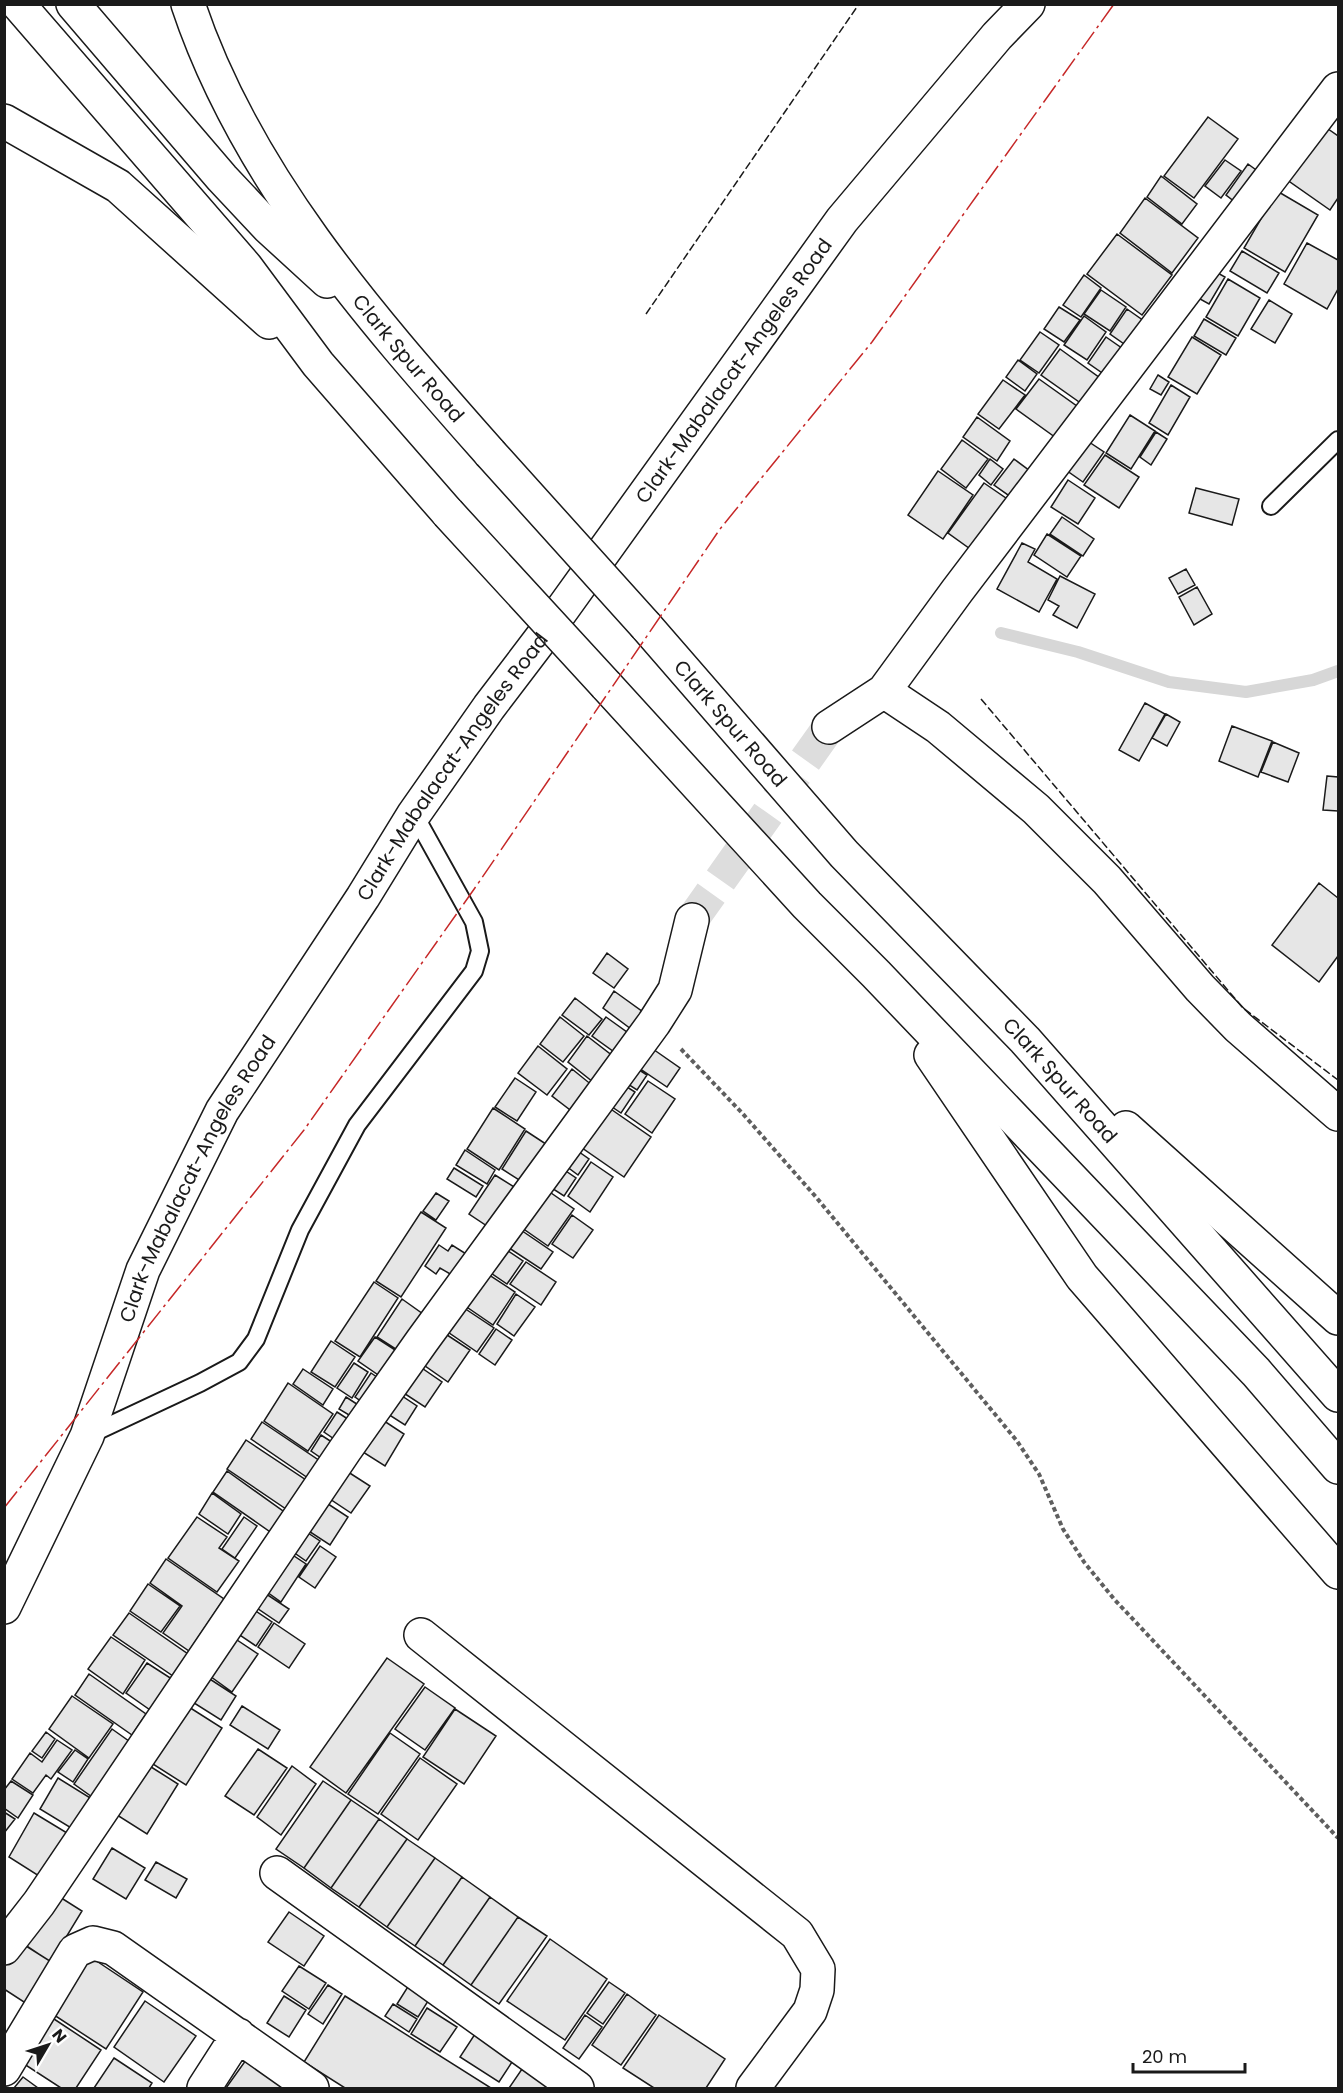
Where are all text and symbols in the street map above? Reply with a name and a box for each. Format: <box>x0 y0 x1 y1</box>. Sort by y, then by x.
street label: Clark-Mabalacat-Angeles Road <box>629 233 838 509</box>
street label: Clark Spur Road <box>346 288 471 429</box>
street label: Clark-Mabalacat-Angeles Road <box>350 627 555 906</box>
street label: Clark Spur Road <box>668 654 794 793</box>
street label: Clark Spur Road <box>996 1011 1124 1149</box>
street label: Clark-Mabalacat-Angeles Road <box>112 1029 282 1326</box>
north arrow <box>18 2015 78 2075</box>
text: N <box>47 2024 72 2048</box>
scale bar <box>1133 2036 1246 2074</box>
text: 20 m <box>1142 2044 1187 2069</box>

